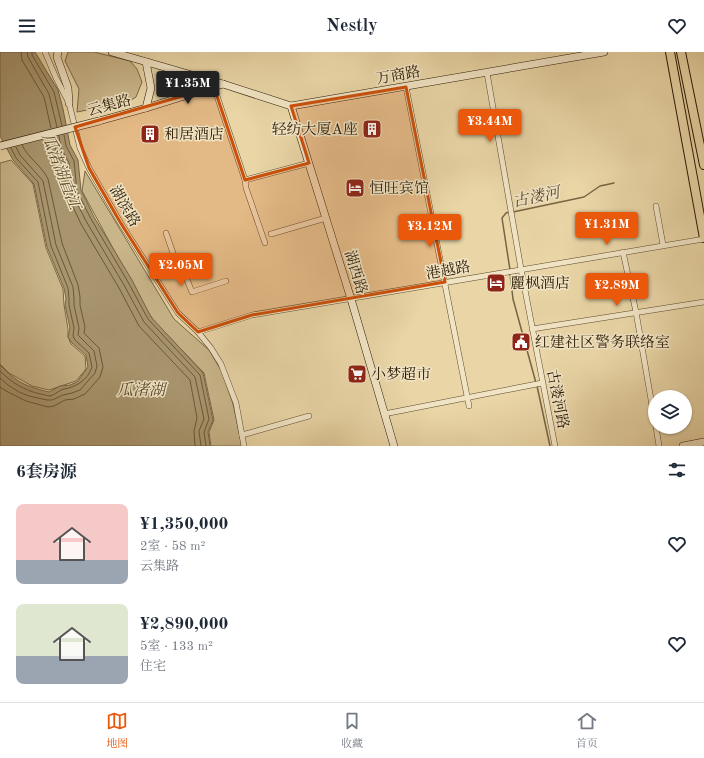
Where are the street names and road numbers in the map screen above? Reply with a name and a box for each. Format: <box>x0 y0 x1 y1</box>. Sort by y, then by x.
street label: 万商路 <box>374 63 422 88</box>
street label: 云集路 <box>85 91 133 120</box>
street label: 湖滨路 <box>106 183 143 230</box>
street label: 湖西路 <box>341 248 370 296</box>
street label: 港越路 <box>424 258 472 283</box>
street label: 古溇河路 <box>543 368 572 430</box>

